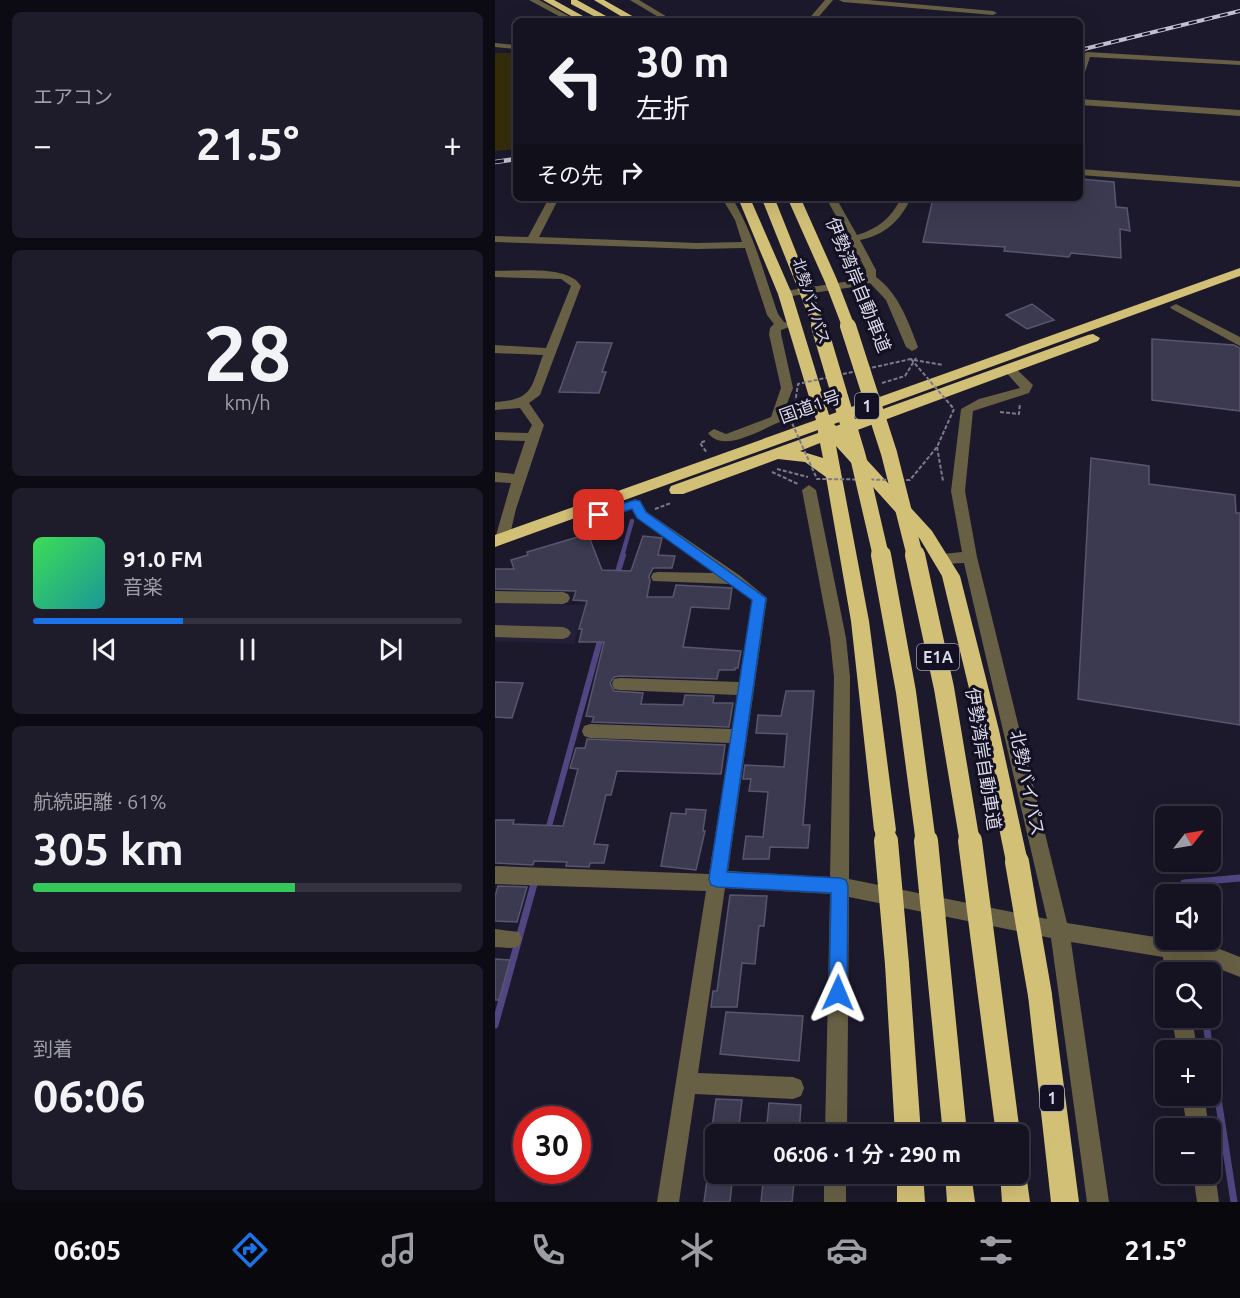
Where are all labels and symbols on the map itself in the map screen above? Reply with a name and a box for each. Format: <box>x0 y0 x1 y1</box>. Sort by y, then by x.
street label: 伊勢湾岸自動車道 <box>823 214 895 355</box>
street label: 北勢バイパス <box>790 256 833 346</box>
street label: 国道1号 <box>776 386 843 426</box>
road number: 1 <box>855 393 879 419</box>
pin <box>573 489 624 540</box>
road number: E1A <box>917 644 959 670</box>
street label: 伊勢湾岸自動車道 <box>963 686 1005 832</box>
street label: 北勢バイパス <box>1007 728 1049 838</box>
north arrow <box>1155 806 1221 872</box>
position arrow <box>806 961 870 1025</box>
road number: 1 <box>1040 1085 1064 1111</box>
speed limit sign: 30 <box>513 1106 591 1184</box>

